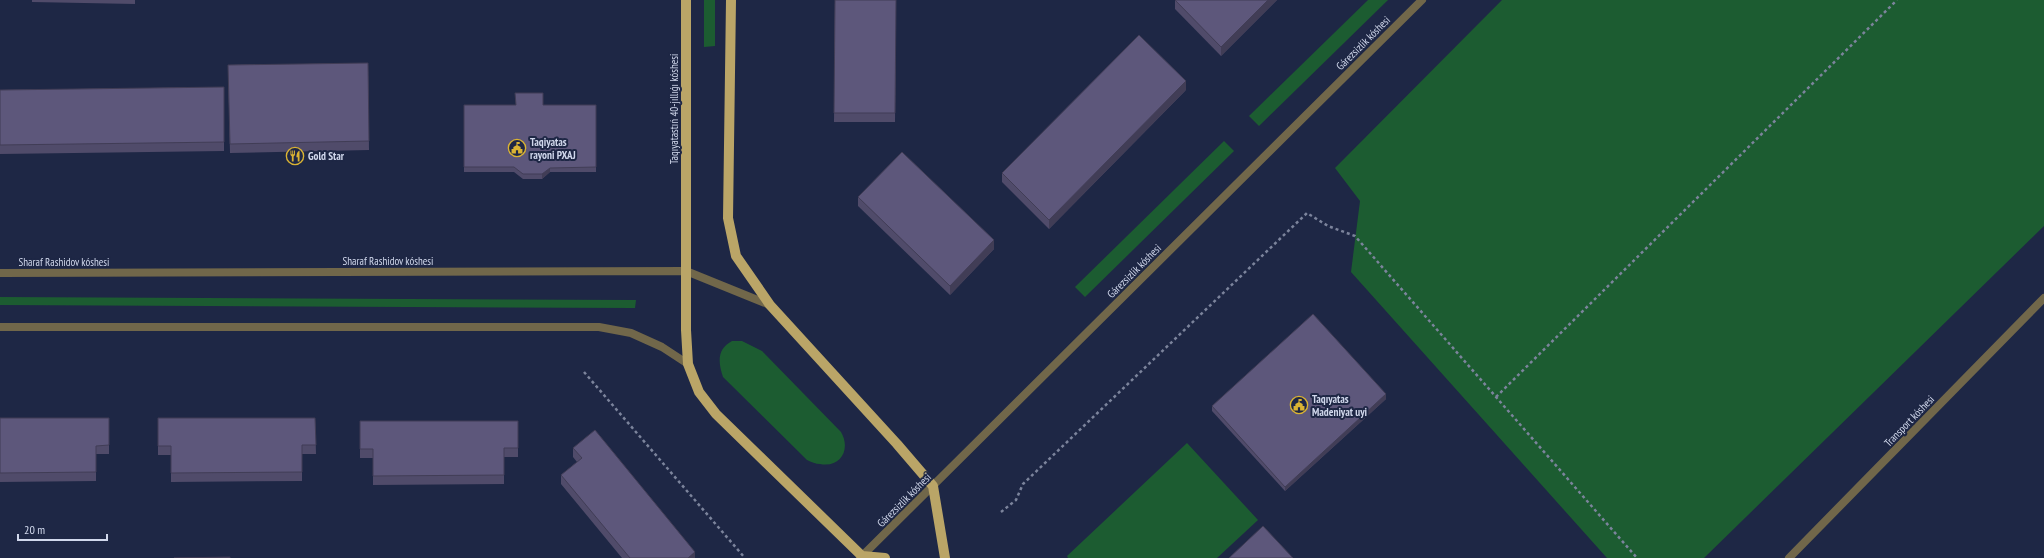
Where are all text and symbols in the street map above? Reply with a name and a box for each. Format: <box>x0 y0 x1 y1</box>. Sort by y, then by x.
street label: Gárezsizlik kóshesi <box>1333 13 1393 73</box>
street label: Taqıyatastıń 40-jıllıǵı kóshesi <box>667 54 681 164</box>
place label: Taqiyatas rayoni PXAJ <box>530 135 576 162</box>
public building icon: Taqiyatas rayoni PXAJ <box>507 138 527 158</box>
restaurant icon: Gold Star <box>285 146 305 166</box>
place label: Gold Star <box>308 149 345 163</box>
street label: Gárezsizlik kóshesi <box>1104 241 1164 301</box>
street label: Sharaf Rashidov kóshesi <box>343 254 433 268</box>
street label: Sharaf Rashidov kóshesi <box>19 255 109 269</box>
place label: Taqıyatas Madeniyat uyi <box>1312 392 1368 419</box>
street label: Transport kóshesi <box>1881 392 1937 450</box>
public building icon: Taqıyatas Madeniyat uyi <box>1289 395 1309 415</box>
street label: Gárezsizlik kóshesi <box>874 470 934 530</box>
scale bar <box>18 516 107 542</box>
text: 20 m <box>24 522 45 537</box>

